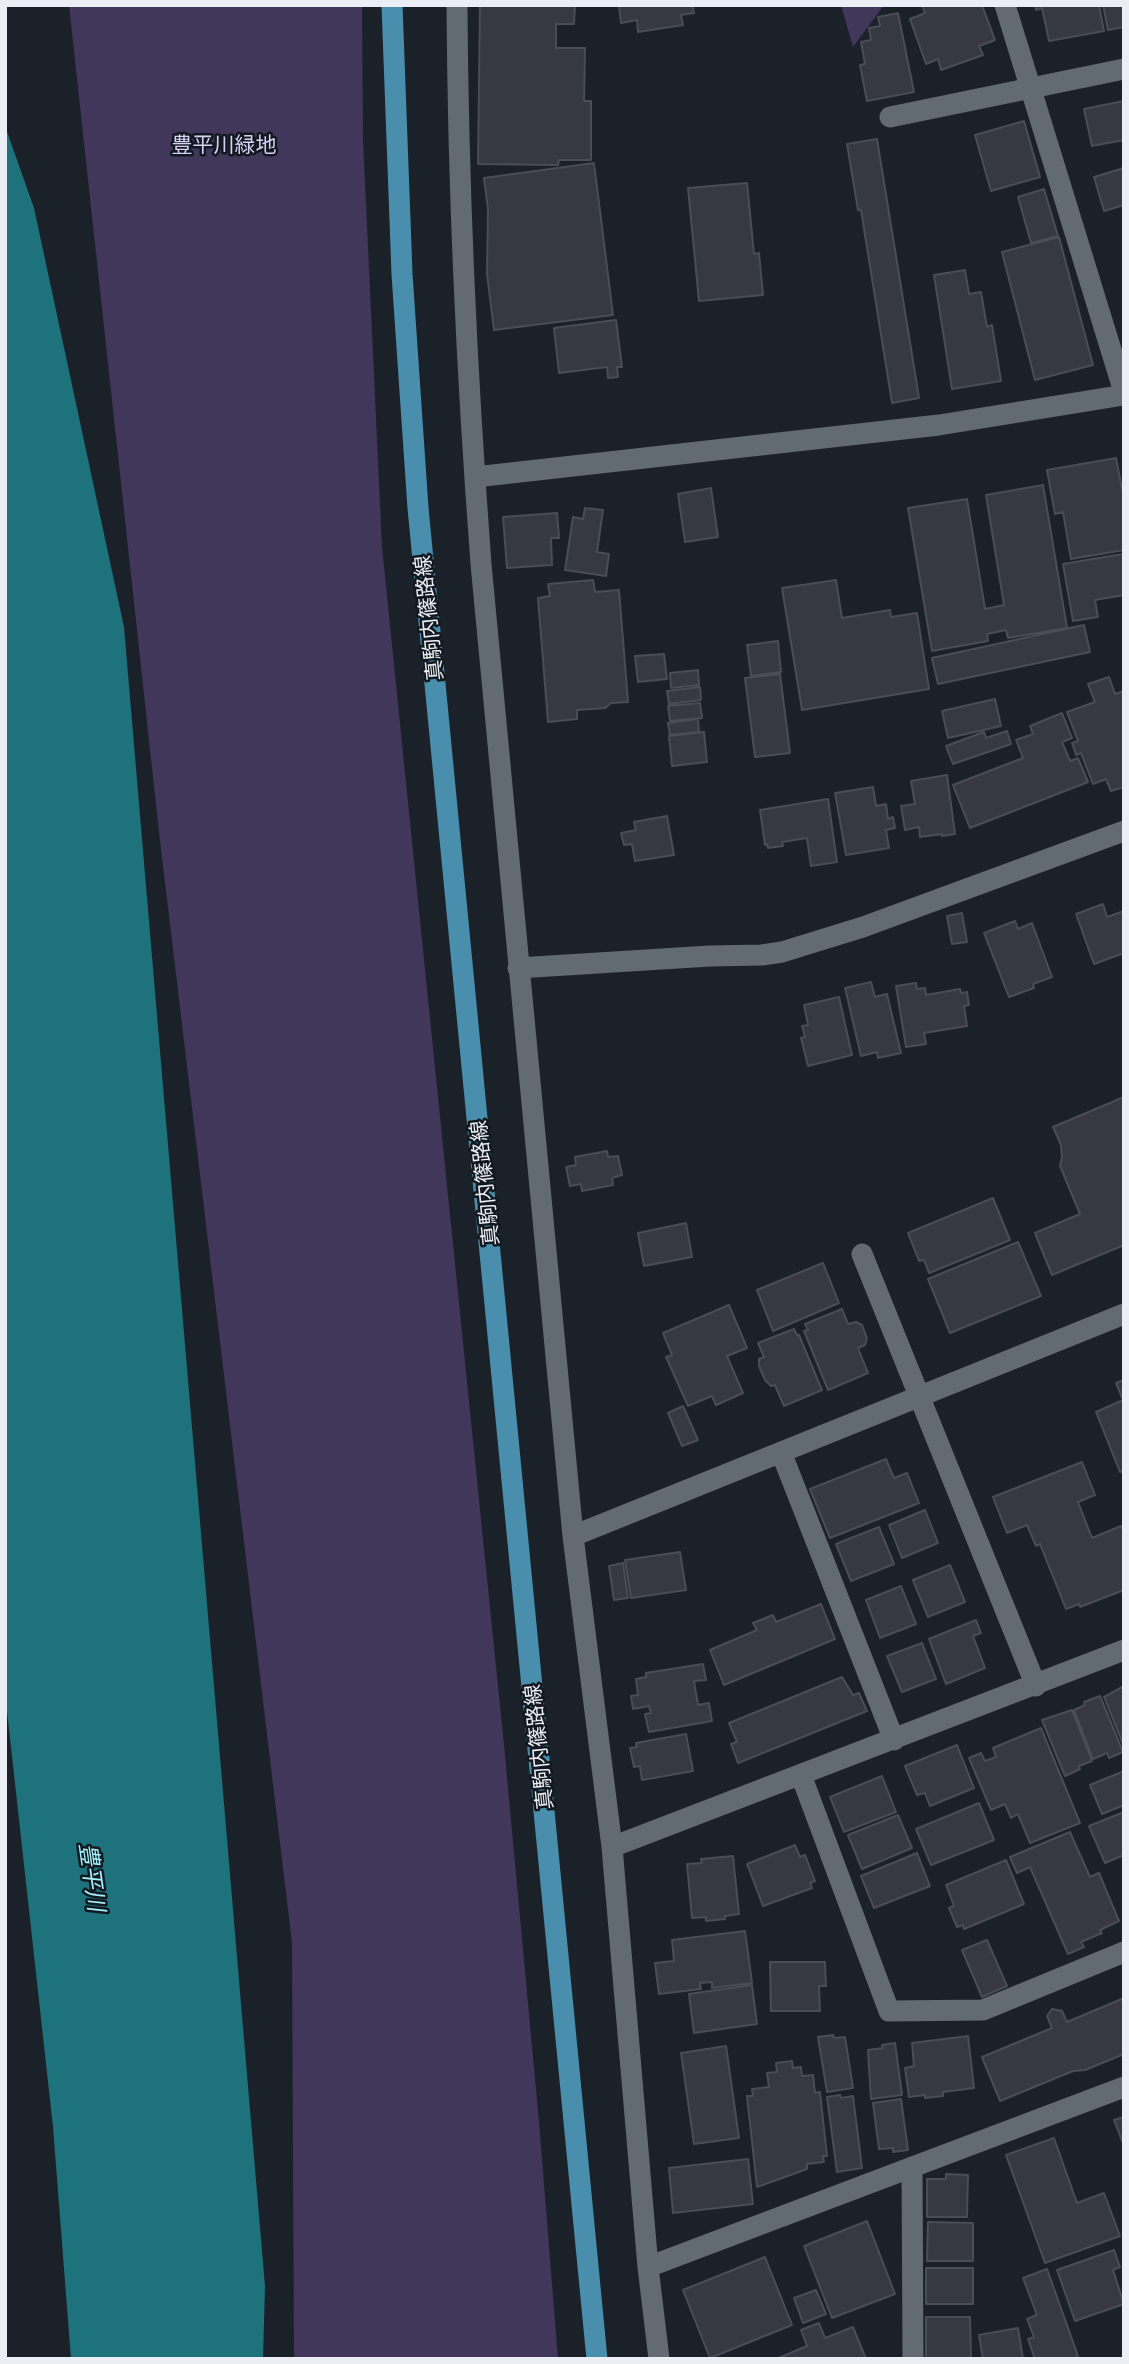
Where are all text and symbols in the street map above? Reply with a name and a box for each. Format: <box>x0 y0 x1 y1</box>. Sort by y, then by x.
park label: 豊平川緑地 <box>172 132 276 158</box>
street label: 真駒内篠路線 <box>410 554 448 682</box>
street label: 真駒内篠路線 <box>466 1119 504 1247</box>
street label: 真駒内篠路線 <box>520 1683 558 1811</box>
water label: 豊平川 <box>74 1841 110 1913</box>

